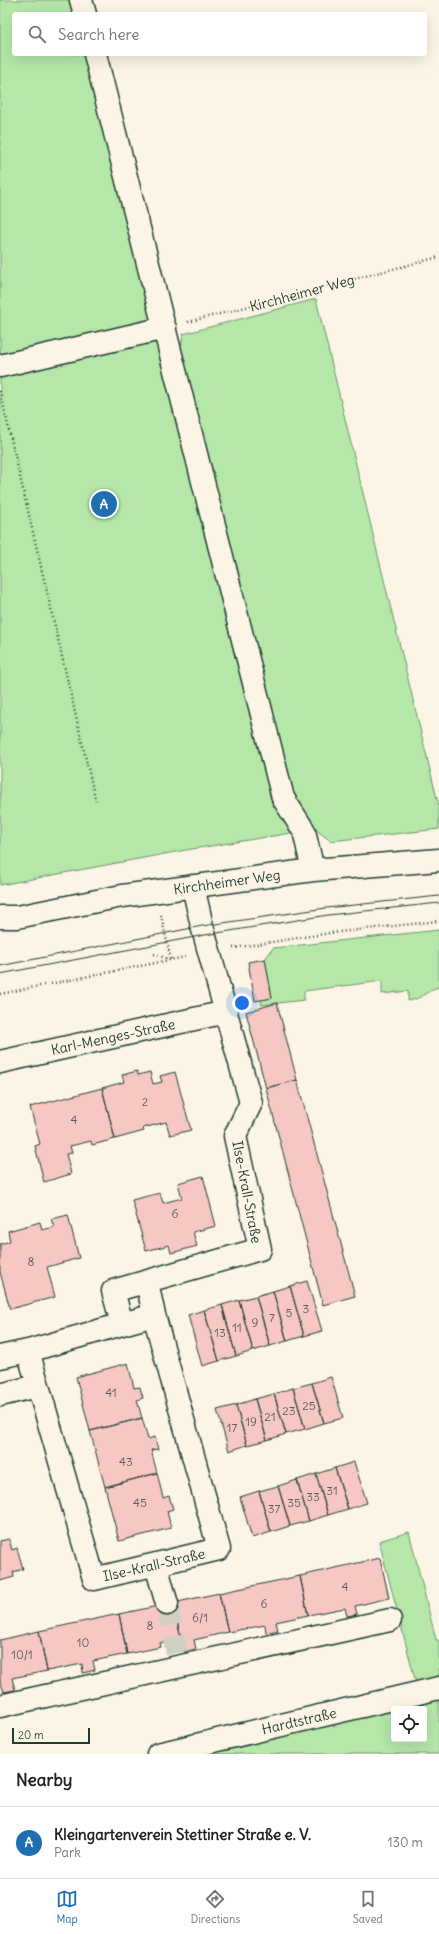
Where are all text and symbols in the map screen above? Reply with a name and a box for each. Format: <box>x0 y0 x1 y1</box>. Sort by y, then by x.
search box <box>12 12 427 56</box>
icon: search <box>26 23 48 45</box>
text: Search here <box>58 25 139 44</box>
street label: Kirchheimer Weg <box>248 270 356 316</box>
pin: A <box>91 489 117 519</box>
street label: Kirchheimer Weg <box>172 866 282 898</box>
your location <box>232 993 252 1013</box>
street label: Karl-Menges-Straße <box>49 1015 177 1059</box>
house number: 2 <box>142 1094 149 1109</box>
house number: 4 <box>71 1112 78 1127</box>
street label: Ilse-Krall-Straße <box>228 1139 266 1245</box>
house number: 6 <box>172 1206 179 1221</box>
house number: 8 <box>28 1254 35 1269</box>
house number: 3 <box>303 1301 310 1316</box>
house number: 5 <box>286 1305 293 1320</box>
house number: 7 <box>269 1310 275 1325</box>
house number: 9 <box>252 1315 259 1330</box>
house number: 11 <box>232 1320 242 1335</box>
house number: 13 <box>214 1325 226 1340</box>
house number: 41 <box>105 1385 117 1400</box>
house number: 25 <box>302 1398 316 1413</box>
house number: 23 <box>282 1403 296 1418</box>
house number: 21 <box>264 1409 276 1424</box>
house number: 19 <box>245 1414 257 1429</box>
house number: 17 <box>227 1420 237 1435</box>
house number: 43 <box>119 1454 133 1469</box>
house number: 31 <box>326 1483 338 1498</box>
house number: 33 <box>306 1489 320 1504</box>
house number: 45 <box>133 1495 147 1510</box>
house number: 35 <box>287 1495 301 1510</box>
house number: 37 <box>268 1501 280 1516</box>
street label: Ilse-Krall-Straße <box>101 1545 207 1585</box>
house number: 4 <box>342 1579 349 1594</box>
house number: 6 <box>261 1596 268 1611</box>
house number: 6/1 <box>192 1610 208 1625</box>
house number: 8 <box>147 1618 154 1633</box>
house number: 10 <box>77 1635 89 1650</box>
house number: 10/1 <box>11 1647 33 1662</box>
street label: Hardtstraße <box>260 1704 338 1738</box>
map controls <box>391 1706 427 1742</box>
button: locate <box>391 1706 427 1742</box>
scale bar <box>12 1726 90 1745</box>
text: 20 m <box>18 1728 44 1742</box>
text: Nearby <box>16 1769 72 1791</box>
text: Kleingartenverein Stettiner Straße e. V. <box>54 1825 311 1844</box>
text: A <box>25 1834 33 1851</box>
text: 130 m <box>387 1834 423 1851</box>
text: Park <box>54 1844 81 1861</box>
tab: Map <box>56 1888 78 1926</box>
tab: Directions <box>191 1888 240 1926</box>
tab: Saved <box>353 1888 383 1926</box>

